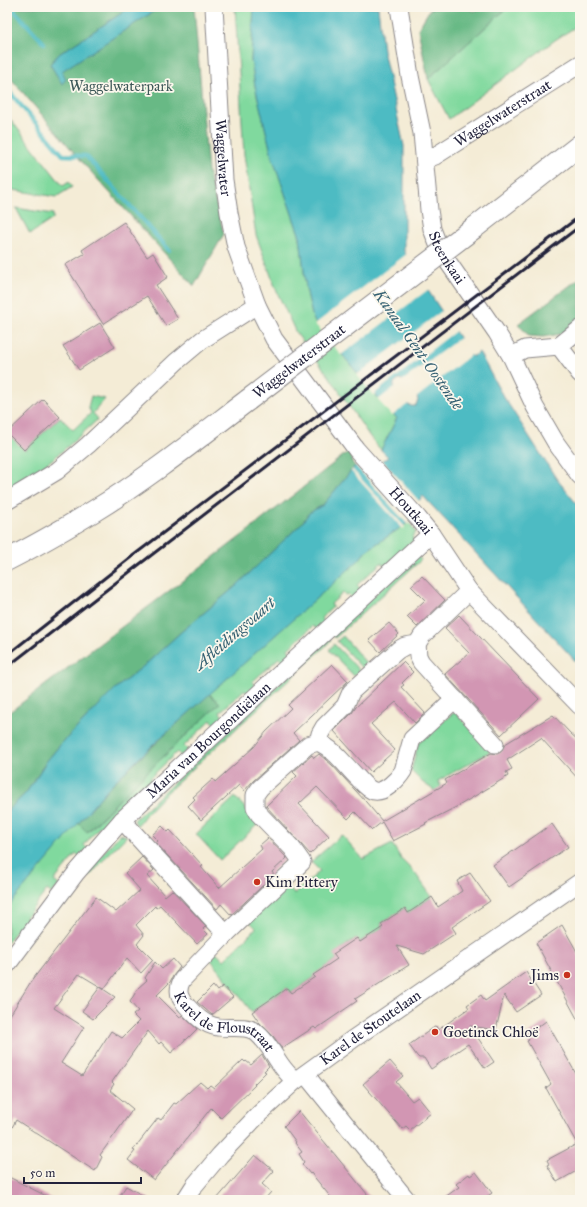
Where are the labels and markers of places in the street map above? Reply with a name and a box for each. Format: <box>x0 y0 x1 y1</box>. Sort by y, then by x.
place label: Kim Pittery <box>265 873 339 891</box>
marker: Kim Pittery <box>252 877 262 887</box>
place label: Jims <box>529 966 559 985</box>
marker: Jims <box>562 970 572 980</box>
place label: Goetinck Chloë <box>443 1023 538 1041</box>
marker: Goetinck Chloë <box>430 1027 440 1037</box>

